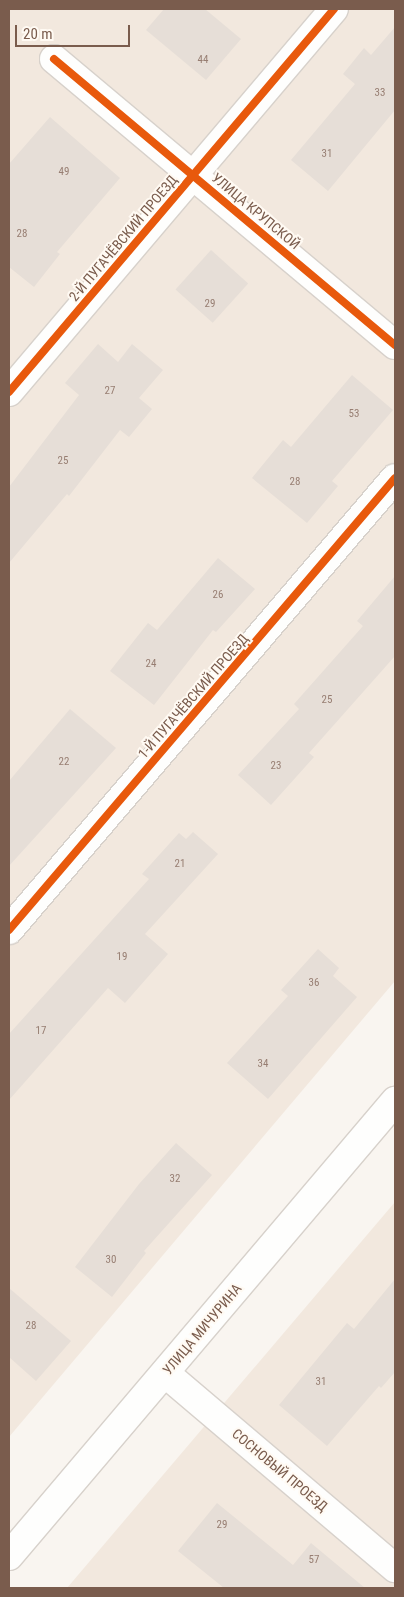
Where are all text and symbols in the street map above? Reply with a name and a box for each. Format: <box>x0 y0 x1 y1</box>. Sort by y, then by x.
scale bar <box>18 15 132 47</box>
text: 20 m <box>23 25 53 43</box>
house number: 44 <box>198 53 208 67</box>
house number: 33 <box>375 86 385 100</box>
house number: 31 <box>322 147 332 161</box>
house number: 49 <box>59 165 69 179</box>
street label: УЛИЦА КРУПСКОЙ <box>209 169 303 253</box>
street label: 2-Й ПУГАЧЁВСКИЙ ПРОЕЗД <box>65 172 181 304</box>
house number: 28 <box>17 227 27 241</box>
house number: 29 <box>205 297 215 311</box>
house number: 27 <box>105 384 115 398</box>
house number: 53 <box>349 407 359 421</box>
house number: 25 <box>58 454 68 468</box>
house number: 28 <box>290 475 300 489</box>
house number: 26 <box>213 588 223 602</box>
street label: 1-Й ПУГАЧЁВСКИЙ ПРОЕЗД <box>134 630 252 762</box>
house number: 24 <box>146 657 156 671</box>
house number: 25 <box>322 693 332 707</box>
house number: 22 <box>59 755 69 769</box>
house number: 23 <box>271 759 281 773</box>
house number: 21 <box>175 857 185 871</box>
house number: 19 <box>117 950 127 964</box>
house number: 36 <box>309 976 319 990</box>
house number: 17 <box>36 1024 46 1038</box>
house number: 34 <box>258 1057 268 1071</box>
house number: 32 <box>170 1172 180 1186</box>
house number: 30 <box>106 1253 116 1267</box>
street label: УЛИЦА МИЧУРИНА <box>159 1280 245 1378</box>
house number: 28 <box>26 1319 36 1333</box>
house number: 31 <box>316 1375 326 1389</box>
street label: СОСНОВЫЙ ПРОЕЗД <box>229 1425 331 1515</box>
house number: 29 <box>217 1518 227 1532</box>
house number: 57 <box>309 1553 319 1567</box>

